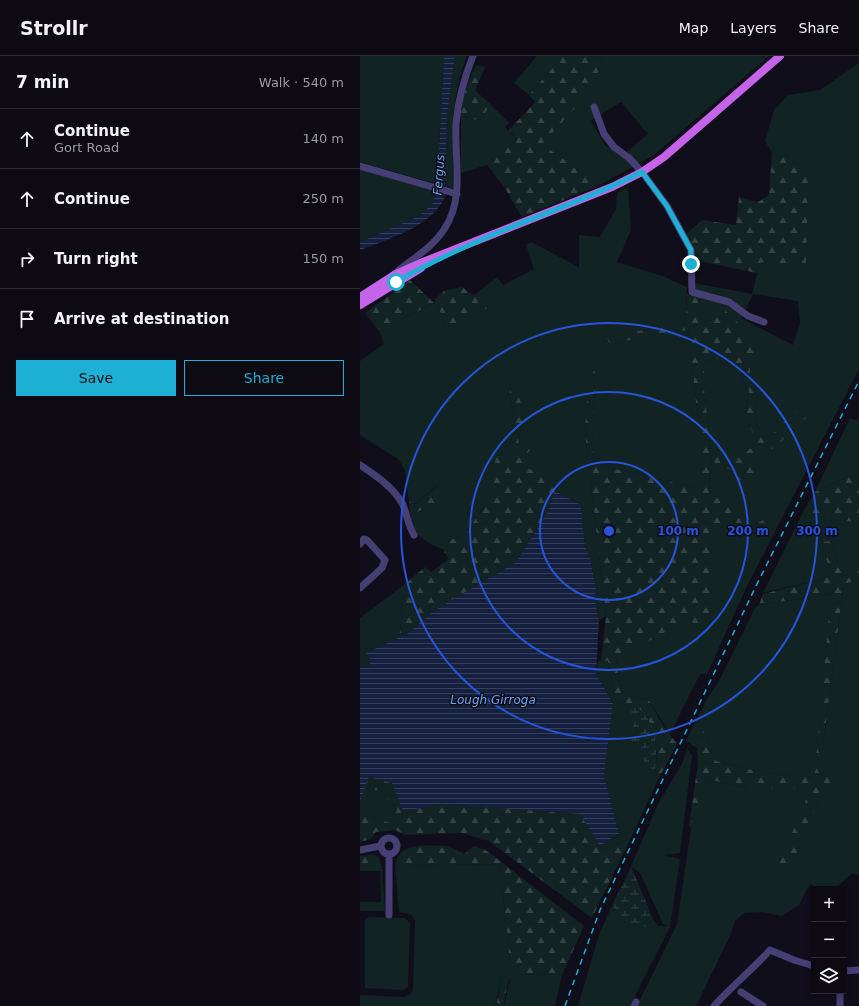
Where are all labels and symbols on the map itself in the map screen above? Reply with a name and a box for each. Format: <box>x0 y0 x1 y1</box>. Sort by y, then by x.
water label: Fergus <box>431 154 447 196</box>
route end <box>682 255 700 273</box>
route start <box>387 273 405 291</box>
centre of rings <box>602 524 616 538</box>
text: 100 m <box>657 524 699 538</box>
text: 200 m <box>727 524 769 538</box>
text: 300 m <box>796 524 838 538</box>
water label: Lough Girroga <box>450 693 536 707</box>

